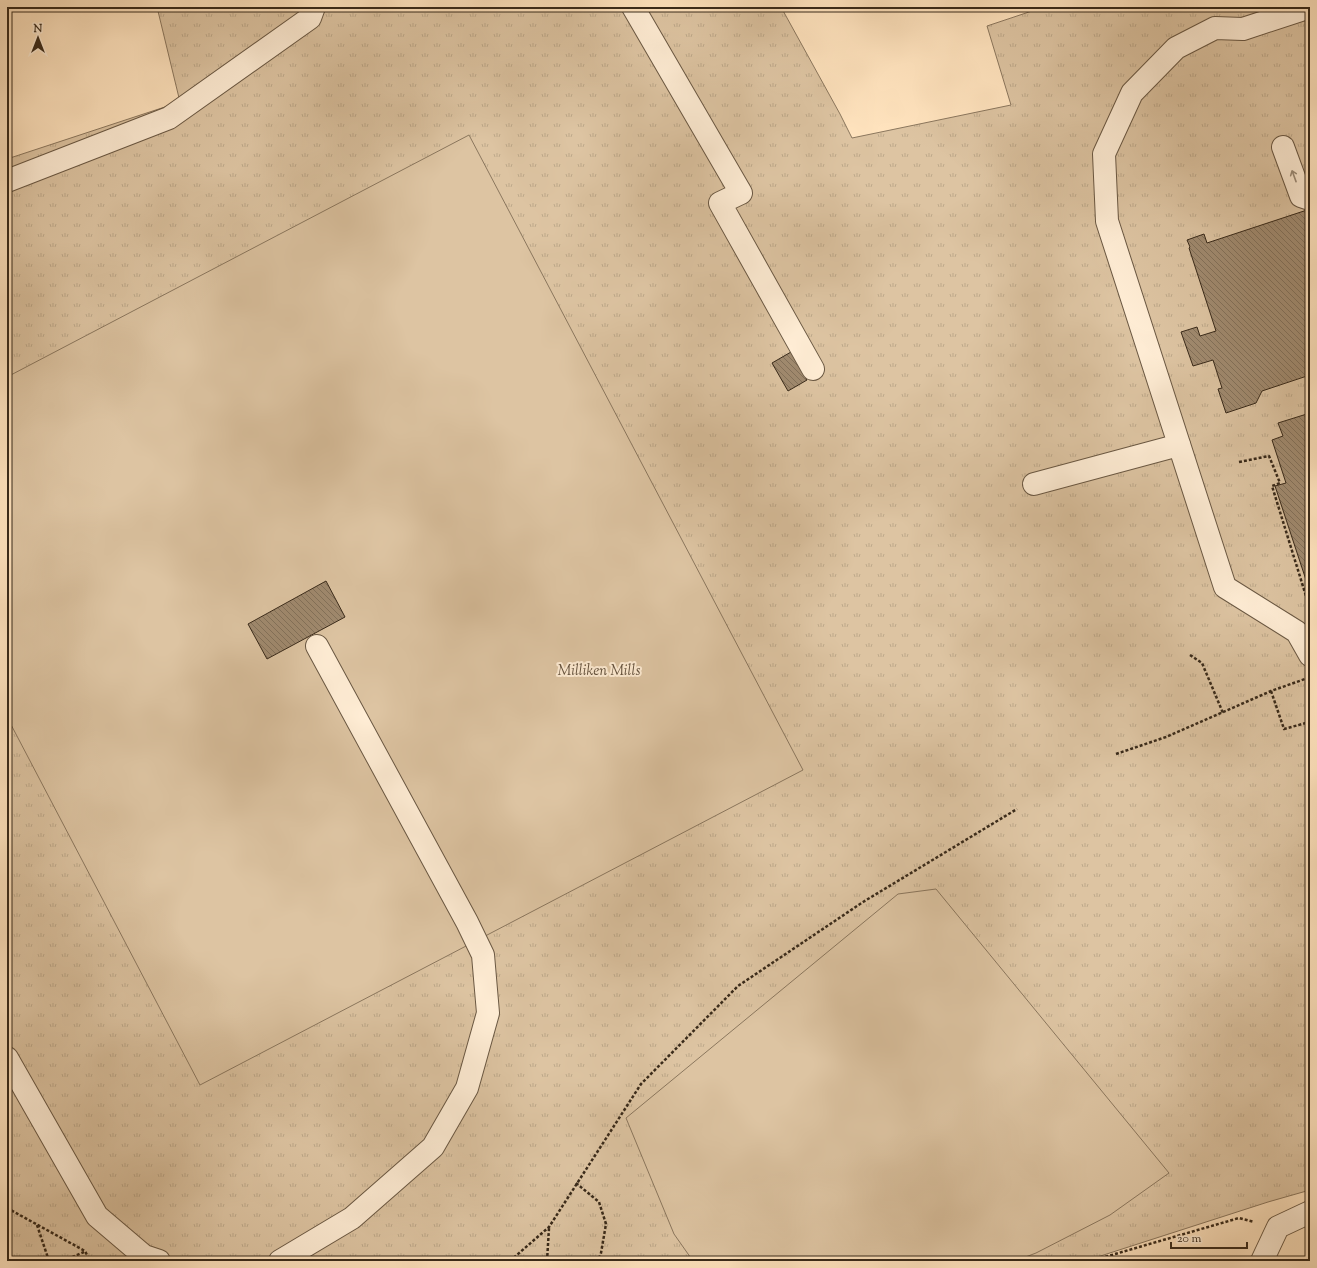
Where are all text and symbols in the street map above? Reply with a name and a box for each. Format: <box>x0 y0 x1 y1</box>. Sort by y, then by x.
north arrow <box>18 18 58 58</box>
text: N <box>33 21 43 37</box>
one-way arrow <box>1289 170 1297 182</box>
park label: Milliken Mills <box>558 661 640 682</box>
scale bar <box>1171 1224 1247 1250</box>
text: 20 m <box>1177 1230 1202 1248</box>

